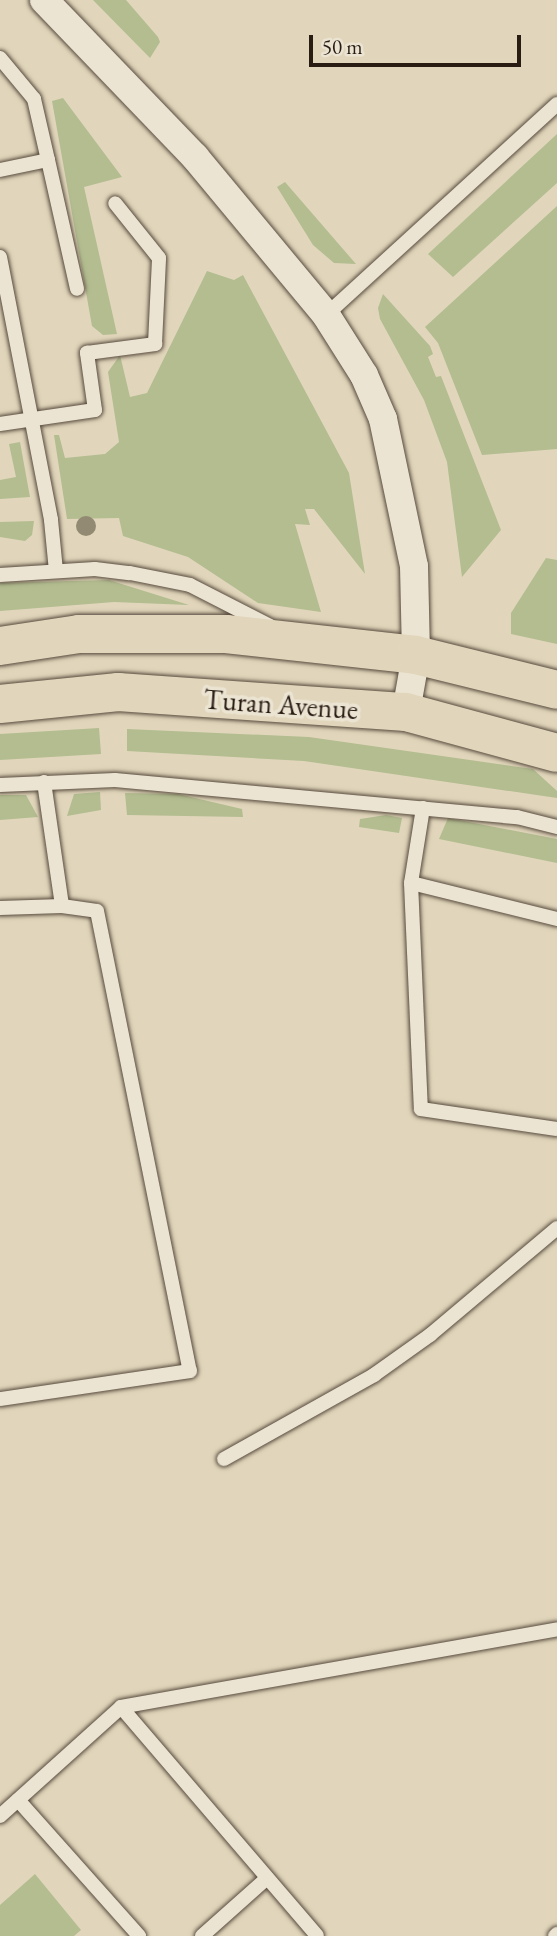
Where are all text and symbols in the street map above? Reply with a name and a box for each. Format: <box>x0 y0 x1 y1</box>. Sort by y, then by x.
scale bar <box>312 21 524 65</box>
text: 50 m <box>322 33 363 60</box>
street label: Turan Avenue <box>203 682 359 726</box>

